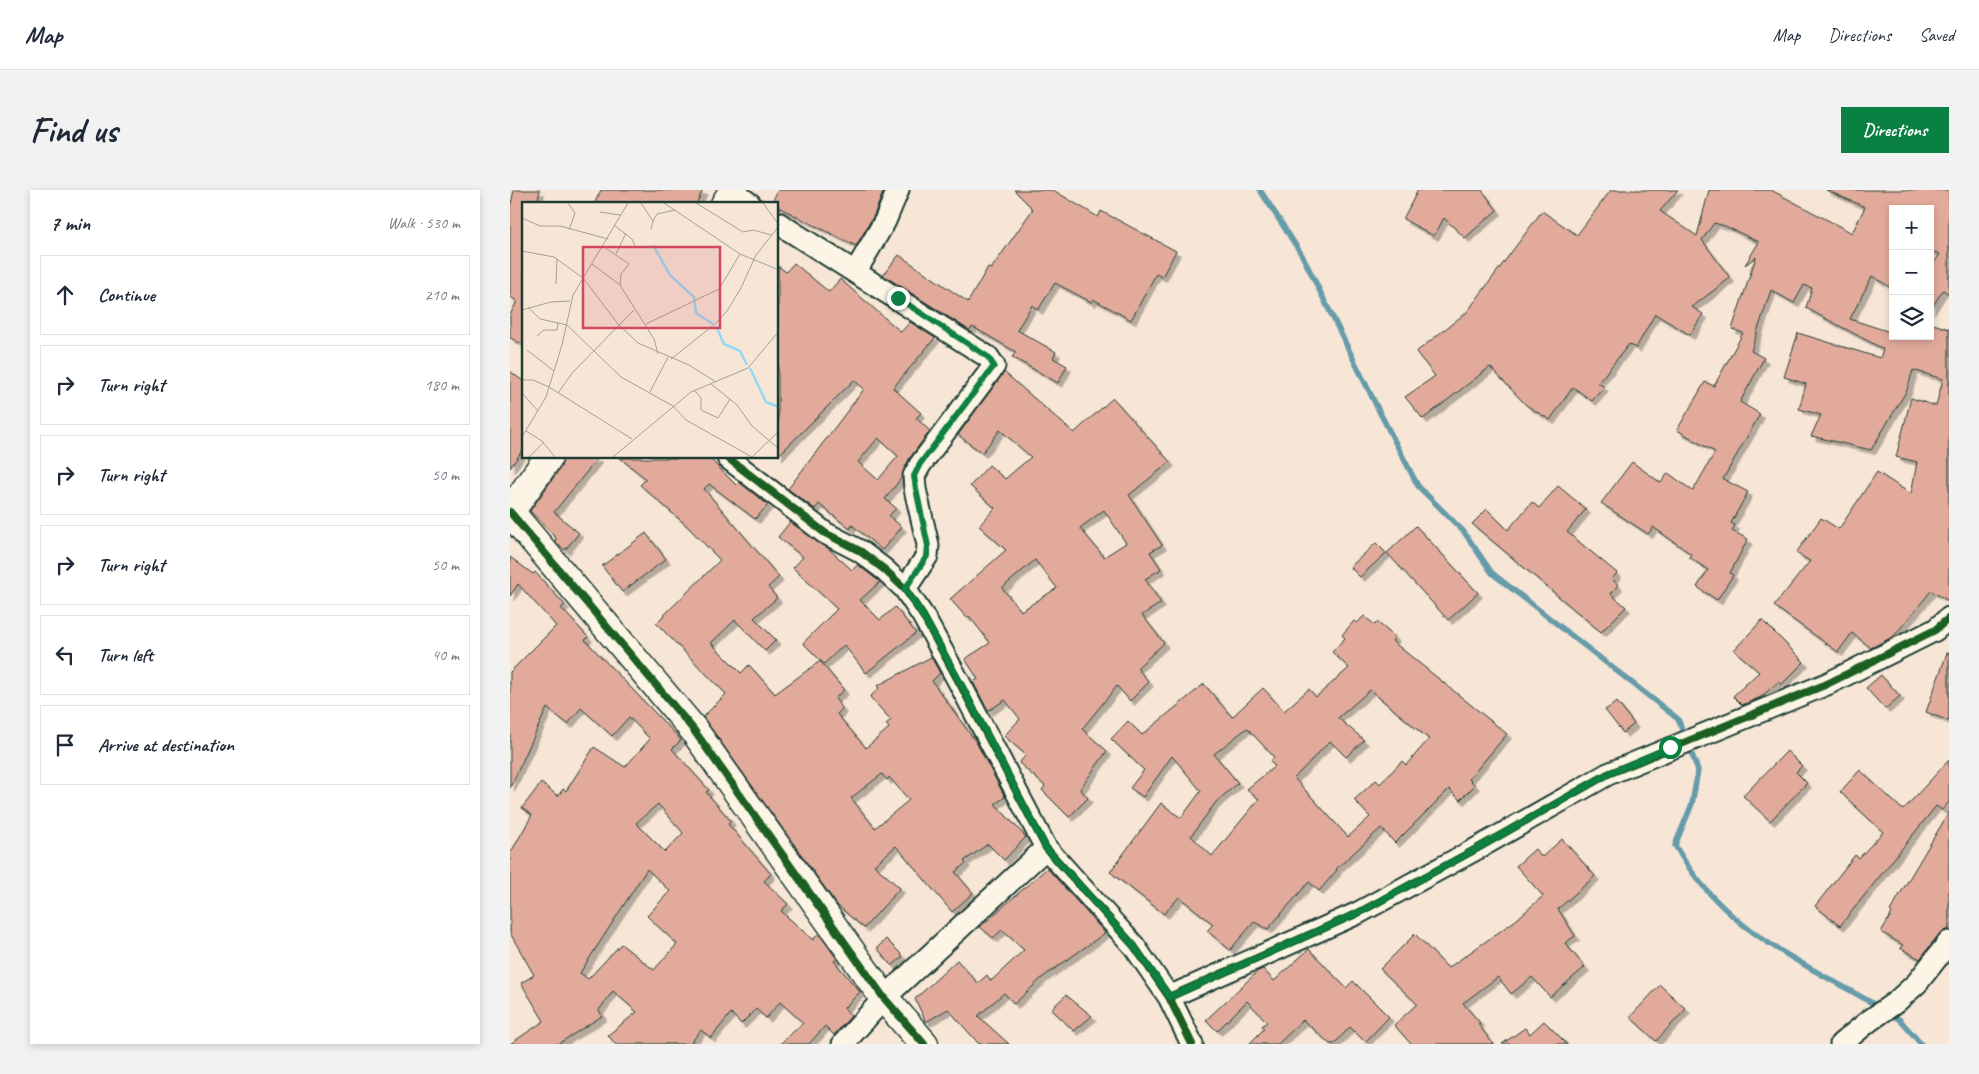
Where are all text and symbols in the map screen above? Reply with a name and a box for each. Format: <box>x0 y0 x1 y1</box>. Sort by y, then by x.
text: Map <box>25 20 62 50</box>
text: Map <box>1773 24 1800 46</box>
text: Directions <box>1828 24 1891 46</box>
text: Saved <box>1919 24 1954 46</box>
button: Directions <box>1841 107 1949 153</box>
text: Find us <box>30 108 117 153</box>
inset map <box>522 202 779 459</box>
map controls <box>1889 205 1934 340</box>
button: + <box>1889 205 1934 250</box>
text: 7 min <box>50 210 90 236</box>
text: Walk · 530 m <box>388 213 460 233</box>
button: − <box>1889 250 1934 295</box>
icon: ahead <box>51 281 79 309</box>
text: Continue <box>98 283 155 307</box>
text: 210 m <box>425 285 459 305</box>
route end <box>887 287 910 310</box>
button: layers <box>1889 295 1934 340</box>
icon: right <box>51 371 79 399</box>
text: Turn right <box>98 373 165 397</box>
text: 180 m <box>425 375 459 395</box>
icon: right <box>51 461 79 489</box>
text: Turn right <box>98 463 165 487</box>
text: 50 m <box>432 465 459 485</box>
icon: right <box>51 551 79 579</box>
text: Turn right <box>98 553 165 577</box>
text: 50 m <box>432 555 459 575</box>
icon: left <box>51 641 79 669</box>
text: Turn left <box>98 643 153 667</box>
text: 40 m <box>432 645 459 665</box>
icon: arrive <box>51 731 79 759</box>
text: Arrive at destination <box>98 733 234 757</box>
route start <box>1659 736 1682 759</box>

